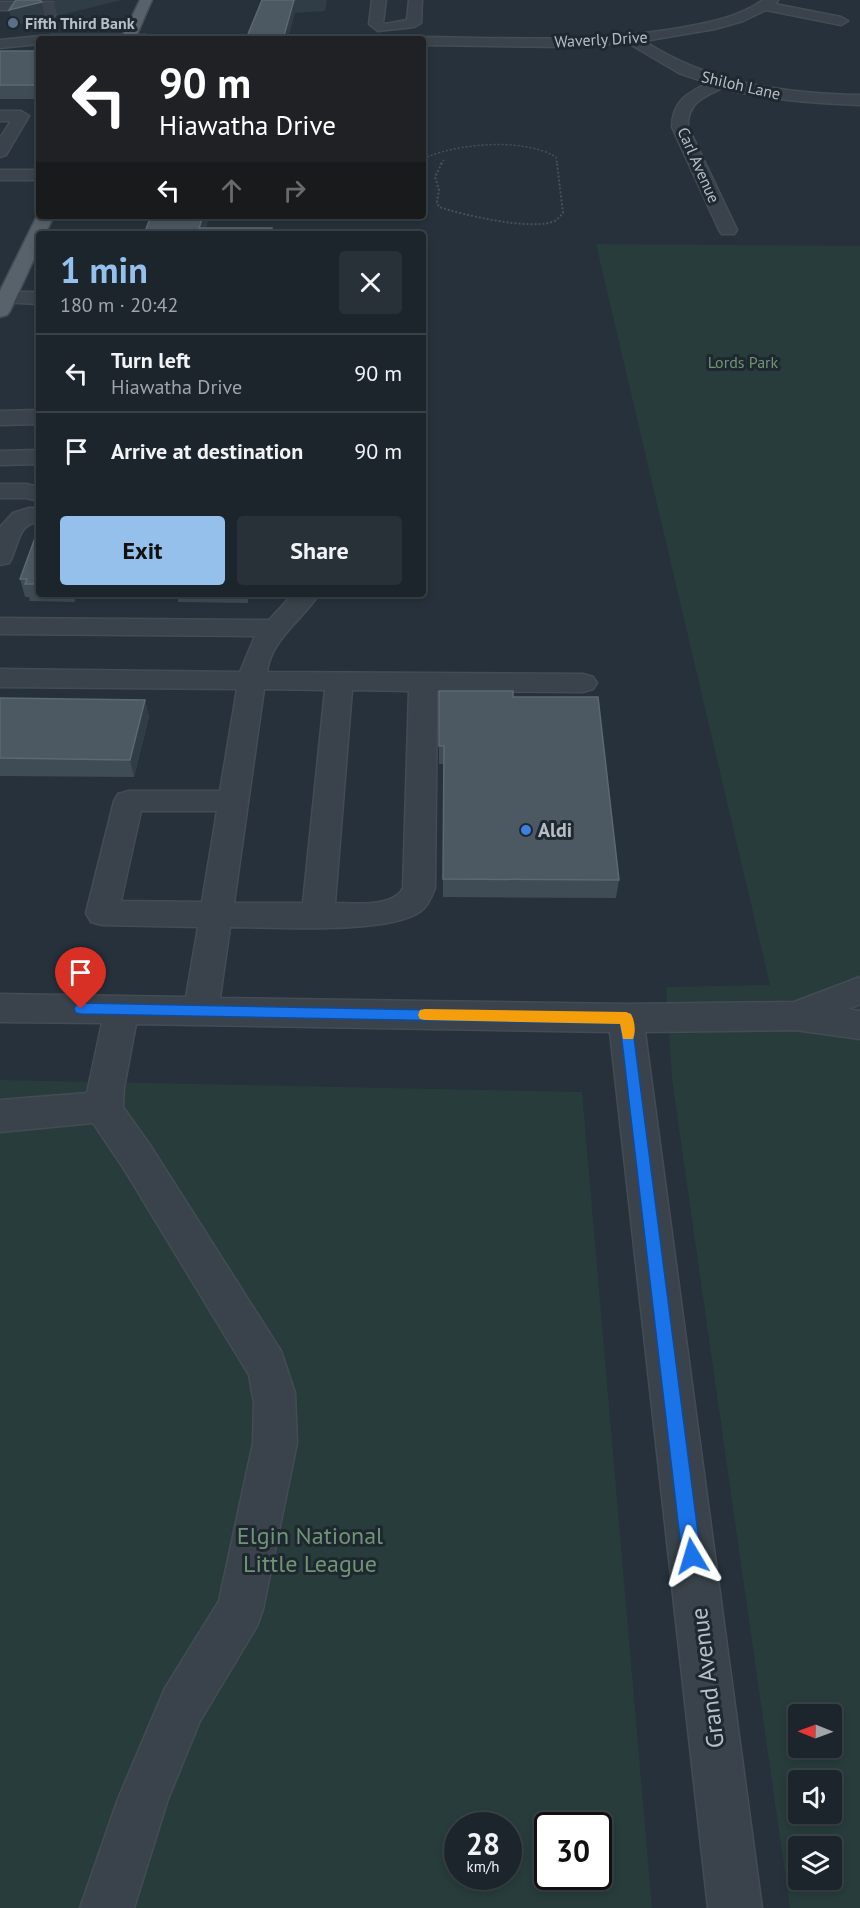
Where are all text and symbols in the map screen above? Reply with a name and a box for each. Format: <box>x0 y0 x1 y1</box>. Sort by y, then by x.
place label: Fifth Third Bank <box>25 13 135 33</box>
marker: Fifth Third Bank <box>6 16 20 30</box>
street label: Waverly Drive <box>554 27 648 51</box>
text: 90 m <box>159 55 251 110</box>
icon: left <box>60 60 138 138</box>
street label: Shiloh Lane <box>699 66 783 104</box>
text: Hiawatha Drive <box>159 108 336 142</box>
street label: Carl Avenue <box>673 124 725 206</box>
icon: left <box>152 174 185 207</box>
icon: ahead <box>215 174 248 207</box>
icon: right <box>278 174 311 207</box>
text: 1 min <box>60 246 148 293</box>
button: close <box>339 251 402 314</box>
text: 180 m · 20:42 <box>60 292 178 318</box>
text: Turn left <box>111 346 191 374</box>
park label: Lords Park <box>708 352 779 372</box>
icon: left <box>60 357 93 390</box>
text: 90 m <box>354 359 402 387</box>
text: Hiawatha Drive <box>111 374 242 400</box>
icon: arrive <box>60 435 93 468</box>
text: Arrive at destination <box>111 437 303 465</box>
text: 90 m <box>354 437 402 465</box>
button: Exit <box>60 516 225 585</box>
button: Share <box>237 516 402 585</box>
place label: Aldi <box>538 817 572 843</box>
marker: Aldi <box>519 823 533 837</box>
pin <box>55 947 106 1009</box>
icon: arrive <box>64 956 97 989</box>
park label: Elgin National Little League <box>237 1520 383 1579</box>
position arrow <box>660 1524 724 1588</box>
street label: Grand Avenue <box>683 1606 731 1750</box>
north arrow <box>788 1704 842 1758</box>
map controls <box>788 1704 842 1890</box>
button: sound <box>788 1770 842 1824</box>
speed limit sign: 30 <box>534 1812 612 1890</box>
text: 28 <box>466 1824 500 1863</box>
button: layers <box>788 1836 842 1890</box>
text: km/h <box>467 1857 499 1876</box>

